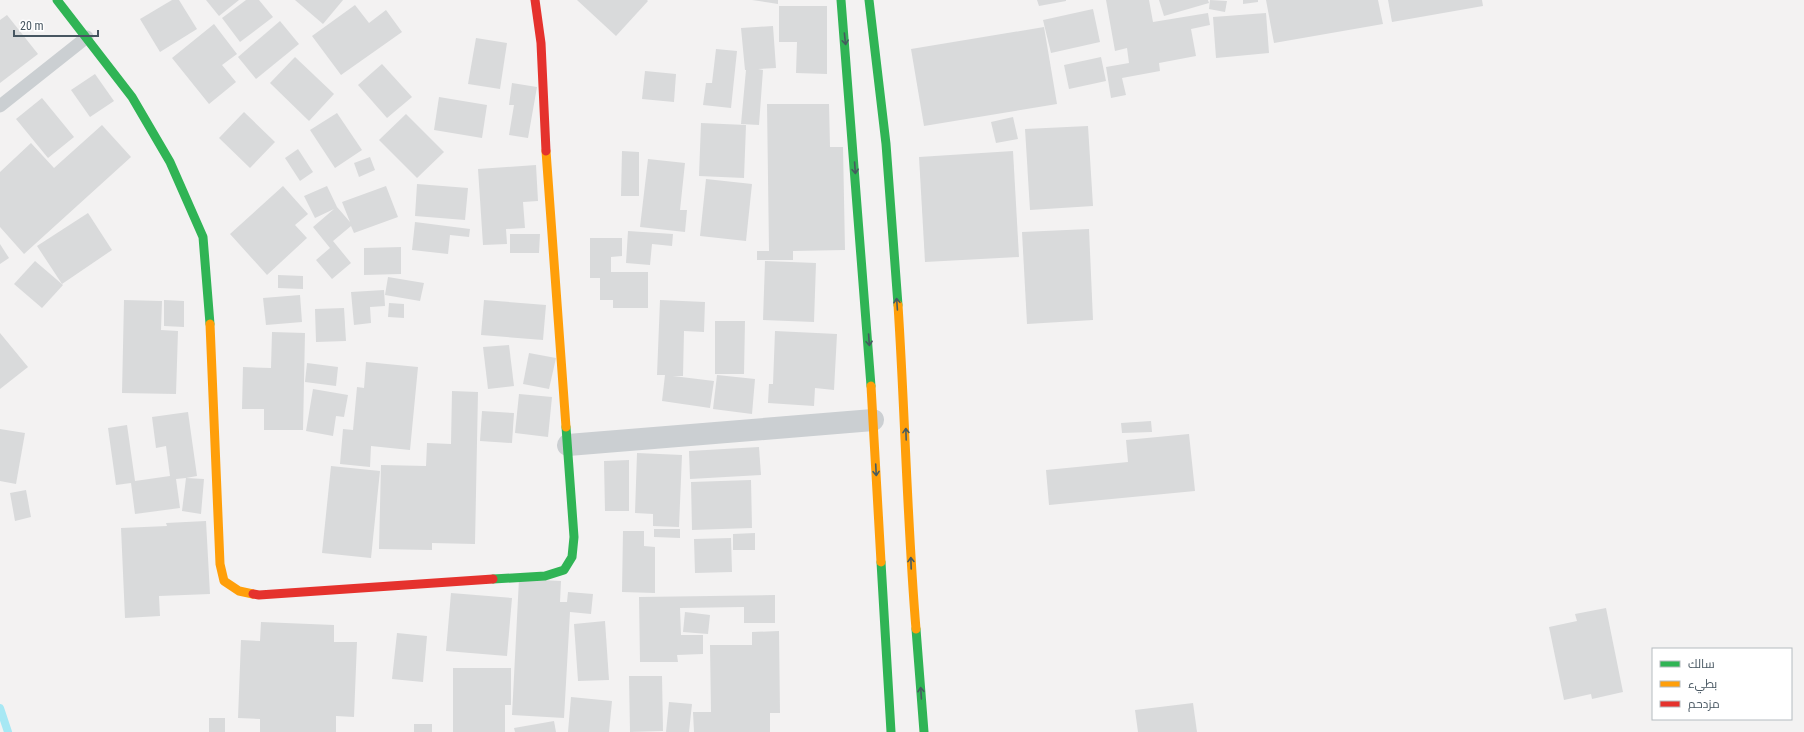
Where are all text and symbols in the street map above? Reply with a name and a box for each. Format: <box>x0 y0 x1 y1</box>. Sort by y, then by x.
scale bar <box>14 12 98 38</box>
text: 20 m <box>20 19 44 33</box>
one-way arrow <box>841 32 849 45</box>
one-way arrow <box>852 161 859 174</box>
one-way arrow <box>894 298 901 311</box>
one-way arrow <box>865 333 872 346</box>
one-way arrow <box>902 428 909 441</box>
one-way arrow <box>873 463 880 476</box>
one-way arrow <box>908 557 915 570</box>
legend <box>1652 648 1792 720</box>
text: سالك <box>1688 657 1715 671</box>
text: بطيء <box>1688 677 1717 694</box>
one-way arrow <box>917 687 924 700</box>
text: مزدحم <box>1688 697 1720 712</box>

